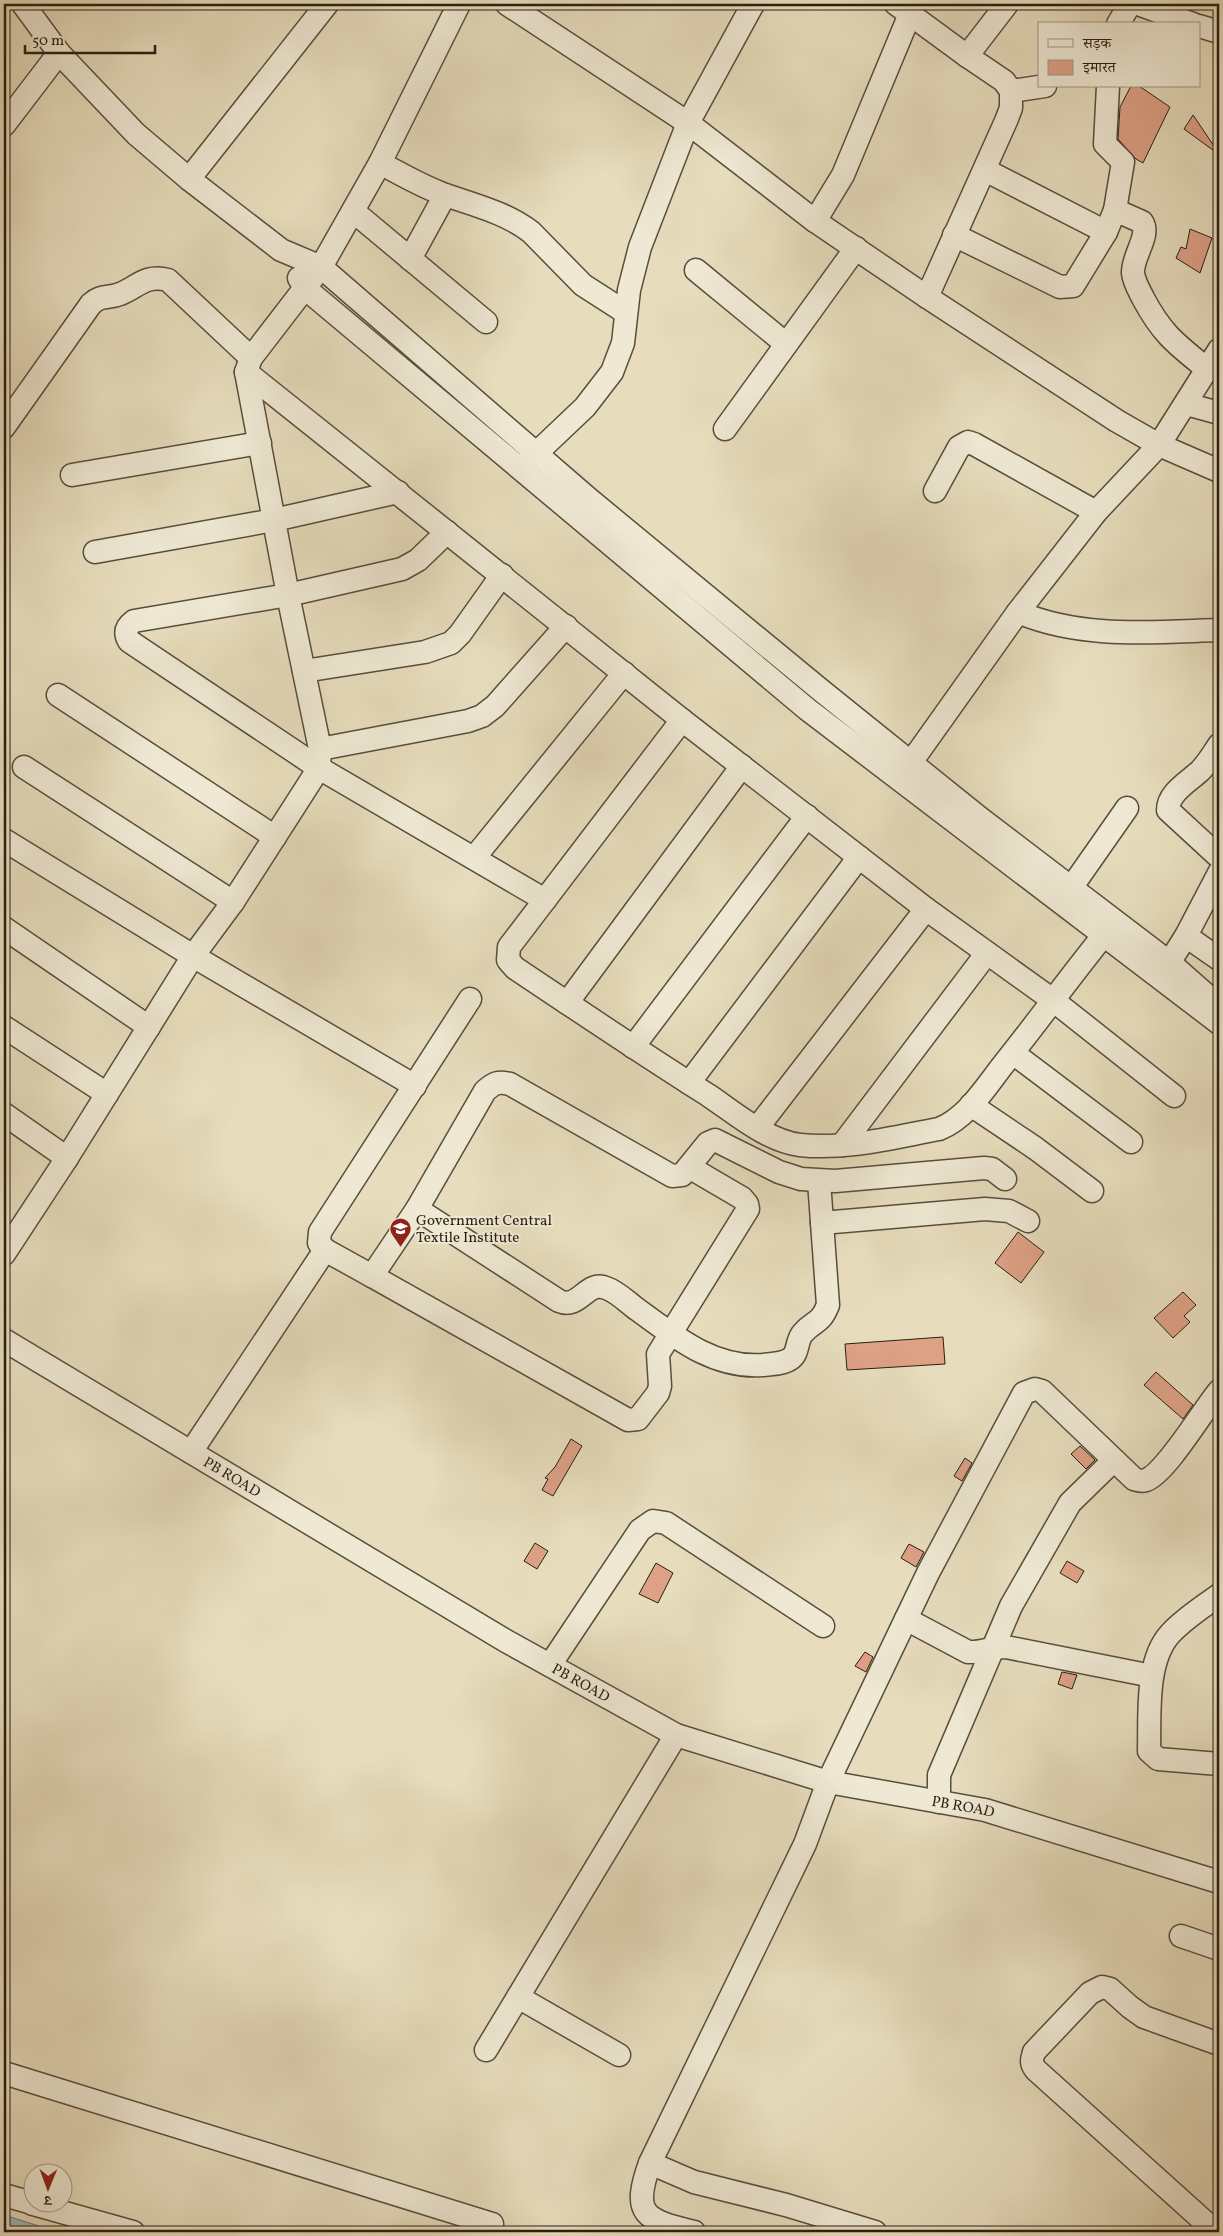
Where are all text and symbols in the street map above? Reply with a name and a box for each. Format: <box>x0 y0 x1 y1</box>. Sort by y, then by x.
scale bar <box>25 22 155 54</box>
legend <box>1038 22 1200 88</box>
text: 50 m <box>32 31 64 52</box>
text: सड़क <box>1082 34 1112 55</box>
text: इमारत <box>1082 58 1117 79</box>
place label: Government Central Textile Institute <box>416 1211 552 1249</box>
school or university icon: Government Central Textile Institute <box>388 1217 412 1248</box>
street label: PB ROAD <box>199 1453 264 1503</box>
street label: PB ROAD <box>547 1659 613 1708</box>
street label: PB ROAD <box>930 1792 997 1824</box>
north arrow <box>22 2164 72 2214</box>
text: उ <box>43 2190 53 2209</box>

